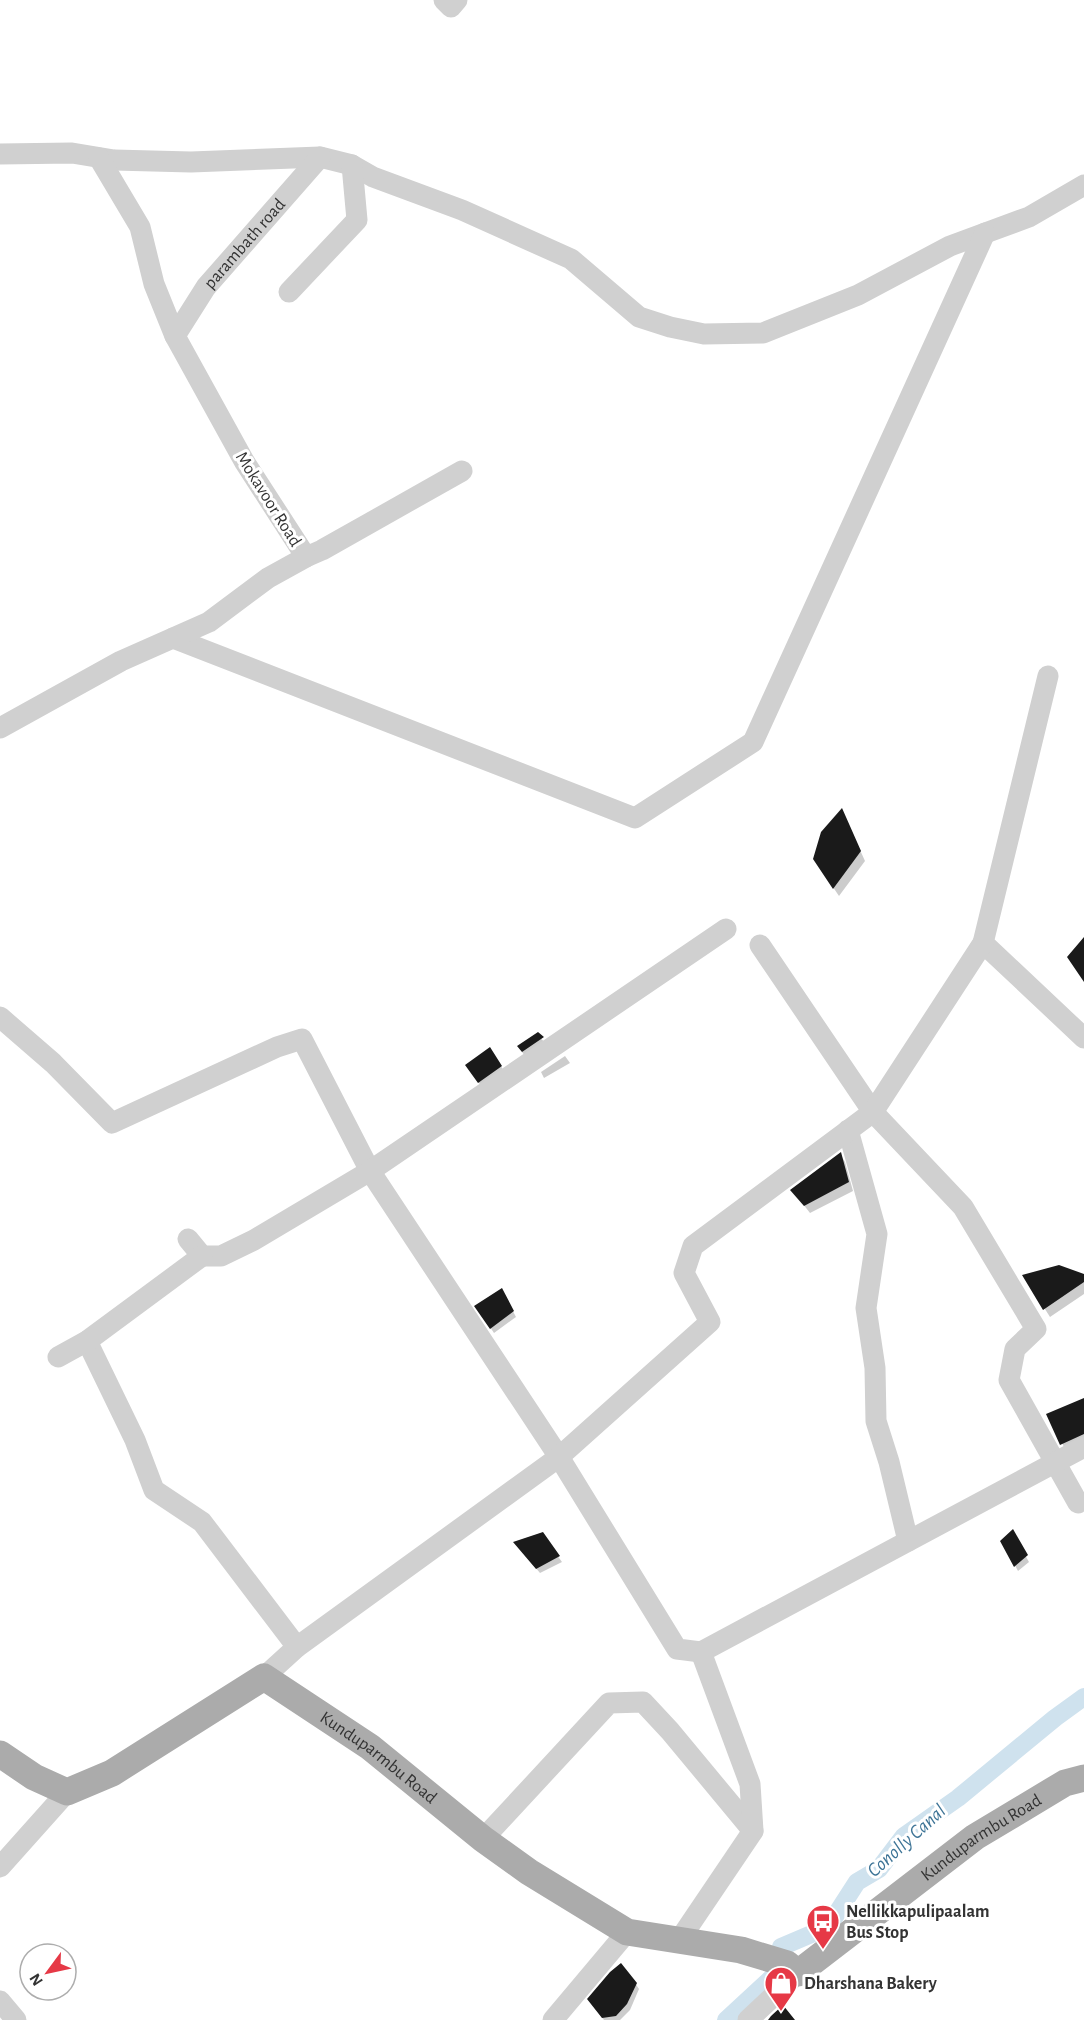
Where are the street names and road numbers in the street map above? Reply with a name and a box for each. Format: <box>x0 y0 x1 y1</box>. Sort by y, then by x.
street label: parambath road <box>201 195 289 293</box>
street label: Mokavoor Road <box>232 449 304 550</box>
street label: Kunduparmbu Road <box>316 1709 440 1808</box>
street label: Kunduparmbu Road <box>918 1791 1045 1885</box>

